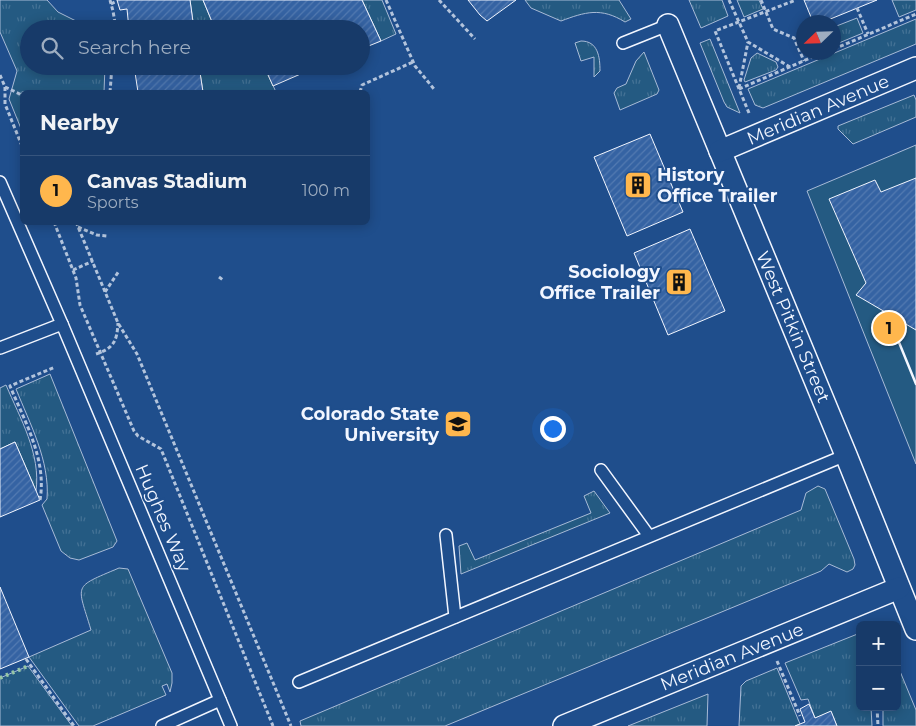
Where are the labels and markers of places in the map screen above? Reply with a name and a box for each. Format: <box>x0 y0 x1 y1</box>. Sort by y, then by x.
place label: History Office Trailer <box>657 164 778 207</box>
building icon: History Office Trailer <box>623 170 653 200</box>
place label: Sociology Office Trailer <box>539 261 660 304</box>
building icon: Sociology Office Trailer <box>664 267 694 297</box>
pin: 1 <box>873 309 905 347</box>
place label: Colorado State University <box>301 403 439 446</box>
school or university icon: Colorado State University <box>443 409 473 439</box>

